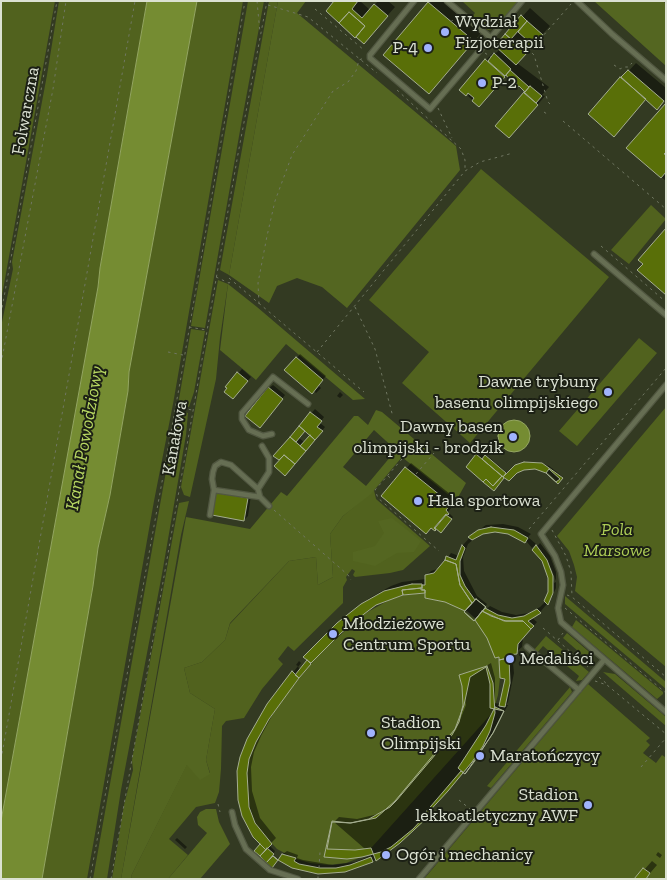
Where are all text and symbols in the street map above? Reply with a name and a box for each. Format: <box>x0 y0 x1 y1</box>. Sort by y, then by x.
place label: Wydział Fizjoterapii <box>455 11 544 54</box>
marker: Wydział Fizjoterapii <box>439 26 451 38</box>
place label: P-4 <box>392 37 418 59</box>
marker: P-4 <box>422 42 434 54</box>
street label: Folwarczna <box>8 65 44 157</box>
place label: P-2 <box>492 72 517 94</box>
marker: P-2 <box>476 77 488 89</box>
water label: Kanał Powodziowy <box>61 364 109 512</box>
place label: Dawne trybuny basenu olimpijskiego <box>435 371 598 414</box>
marker: Dawne trybuny basenu olimpijskiego <box>602 386 614 398</box>
street label: Kanałowa <box>158 399 192 477</box>
place label: Dawny basen olimpijski - brodzik <box>353 416 503 458</box>
marker: Dawny basen olimpijski - brodzik <box>507 431 519 443</box>
place label: Hala sportowa <box>428 490 540 512</box>
marker: Hala sportowa <box>412 495 424 507</box>
park label: Pola Marsowe <box>584 519 650 562</box>
place label: Młodzieżowe Centrum Sportu <box>343 613 470 656</box>
marker: Młodzieżowe Centrum Sportu <box>327 628 339 640</box>
place label: Medaliści <box>520 648 594 670</box>
marker: Medaliści <box>504 653 516 665</box>
place label: Stadion Olimpijski <box>381 712 461 754</box>
marker: Stadion Olimpijski <box>365 727 377 739</box>
place label: Maratończycy <box>490 745 600 767</box>
marker: Maratończycy <box>474 750 486 762</box>
place label: Stadion lekkoatletyczny AWF <box>416 784 578 826</box>
marker: Stadion lekkoatletyczny AWF <box>582 799 594 811</box>
place label: Ogór i mechanicy <box>396 844 533 866</box>
marker: Ogór i mechanicy <box>380 849 392 861</box>

